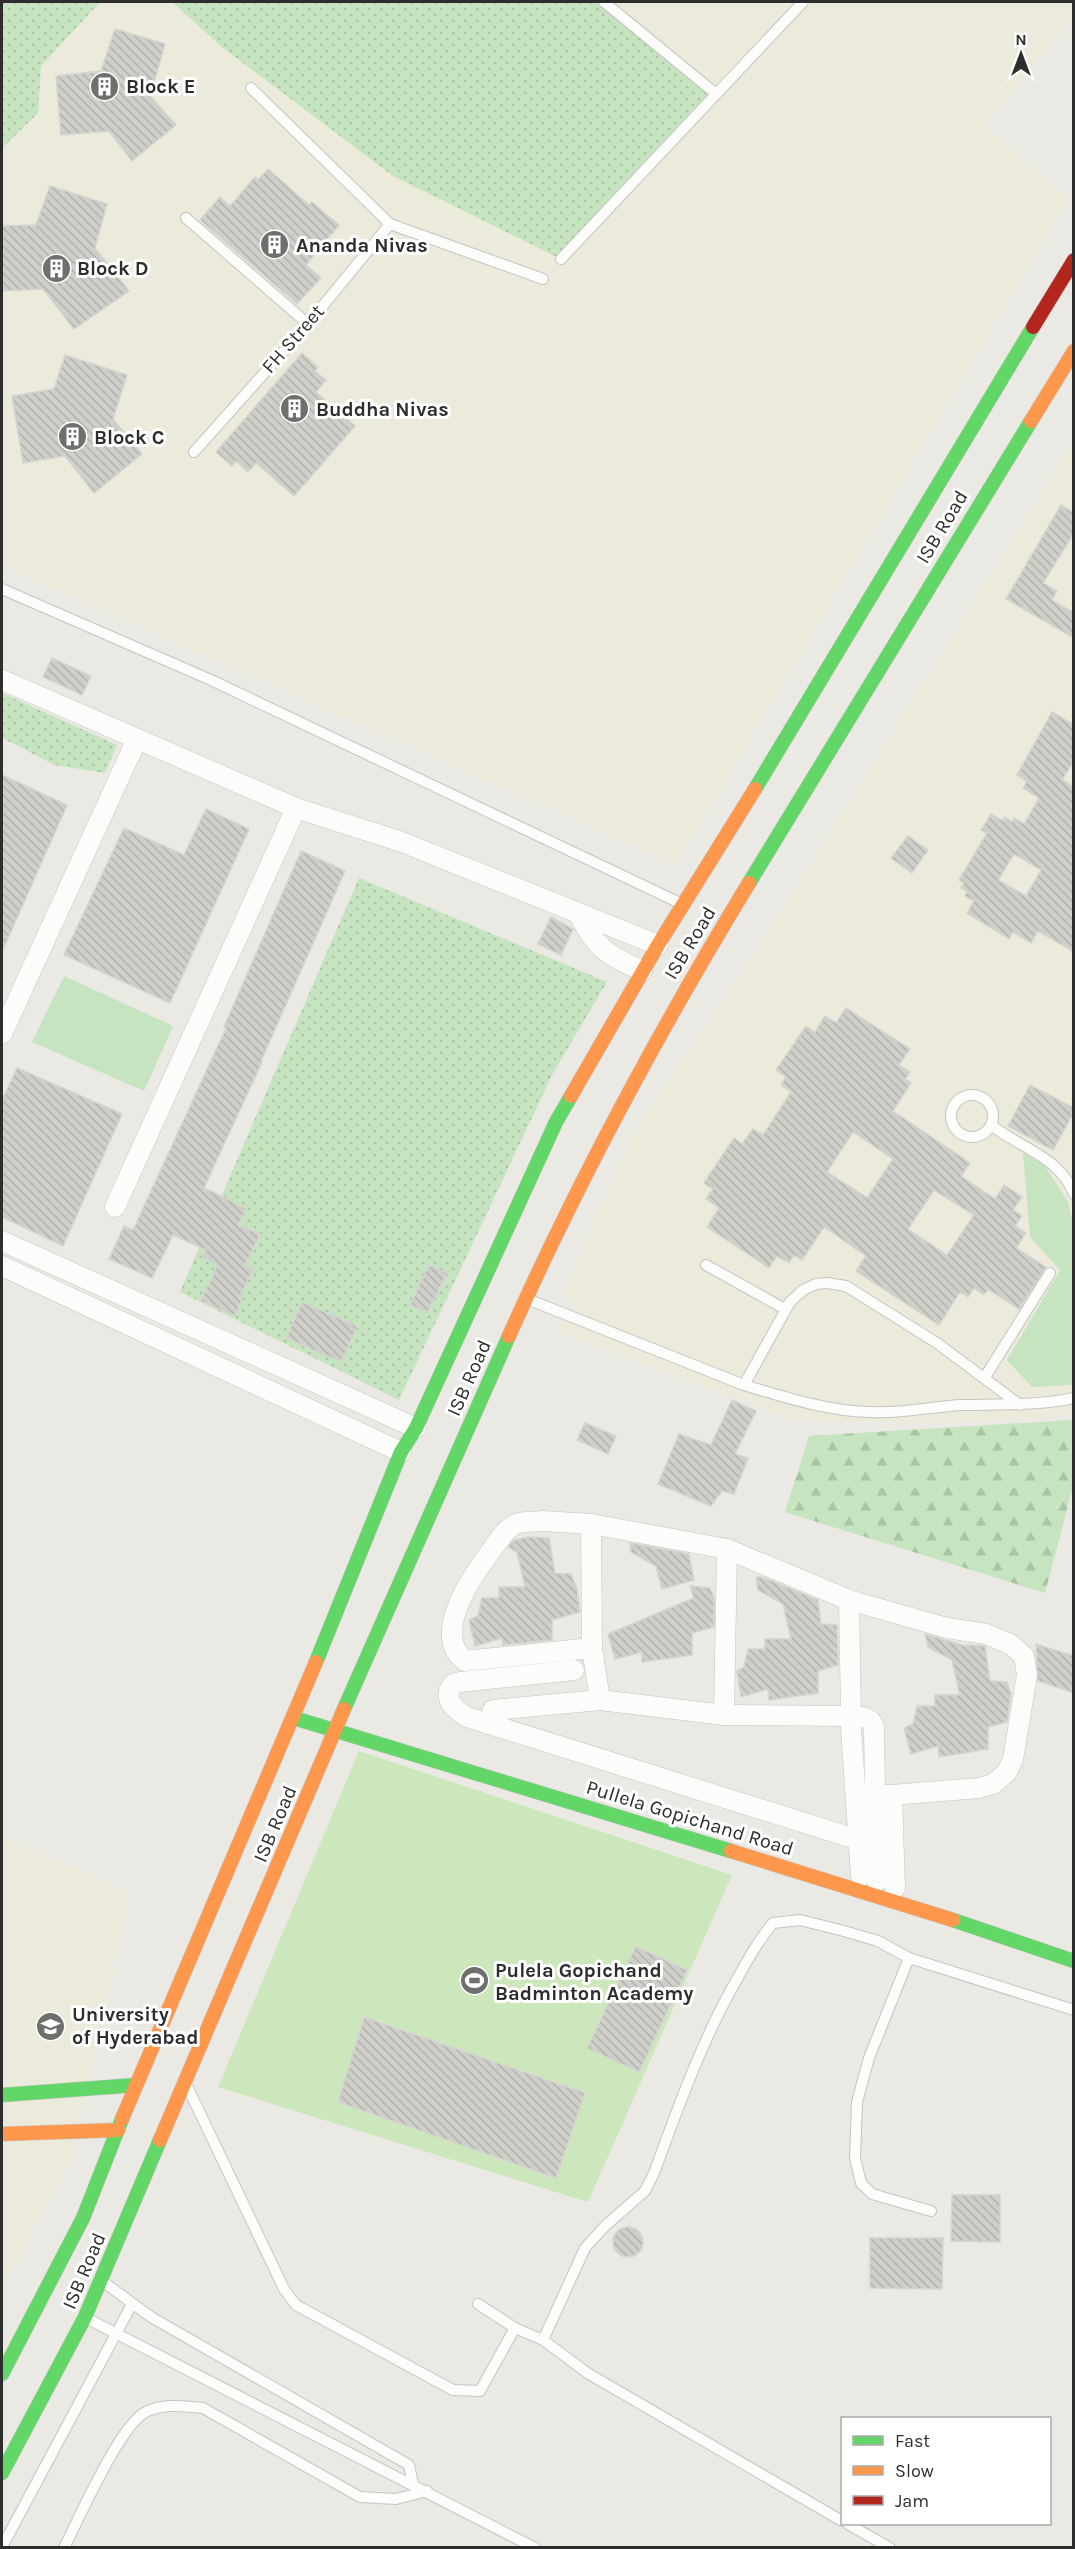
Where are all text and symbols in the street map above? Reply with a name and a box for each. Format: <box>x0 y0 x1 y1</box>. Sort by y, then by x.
north arrow <box>991 24 1051 84</box>
text: N <box>1015 30 1027 49</box>
building icon: Block E <box>89 70 121 102</box>
place label: Block E <box>126 75 196 98</box>
building icon: Ananda Nivas <box>259 229 291 261</box>
place label: Ananda Nivas <box>296 234 428 257</box>
building icon: Block D <box>40 252 72 284</box>
place label: Block D <box>77 257 149 280</box>
street label: FH Street <box>257 300 329 378</box>
building icon: Buddha Nivas <box>279 393 311 425</box>
place label: Buddha Nivas <box>316 398 449 421</box>
building icon: Block C <box>57 421 89 453</box>
place label: Block C <box>94 426 165 449</box>
street label: ISB Road <box>911 486 973 568</box>
street label: ISB Road <box>659 902 721 984</box>
street label: ISB Road <box>442 1336 496 1420</box>
street label: Pullela Gopichand Road <box>584 1775 796 1861</box>
street label: ISB Road <box>249 1782 301 1866</box>
place label: Pulela Gopichand Badminton Academy <box>495 1959 693 2005</box>
sports icon: Pulela Gopichand Badminton Academy <box>458 1965 490 1997</box>
place label: University of Hyderabad <box>72 2003 199 2049</box>
school or university icon: University of Hyderabad <box>35 2010 67 2042</box>
street label: ISB Road <box>58 2229 110 2313</box>
legend <box>841 2417 1051 2525</box>
text: Fast <box>895 2430 930 2452</box>
text: Slow <box>895 2460 934 2482</box>
text: Jam <box>895 2490 929 2512</box>

